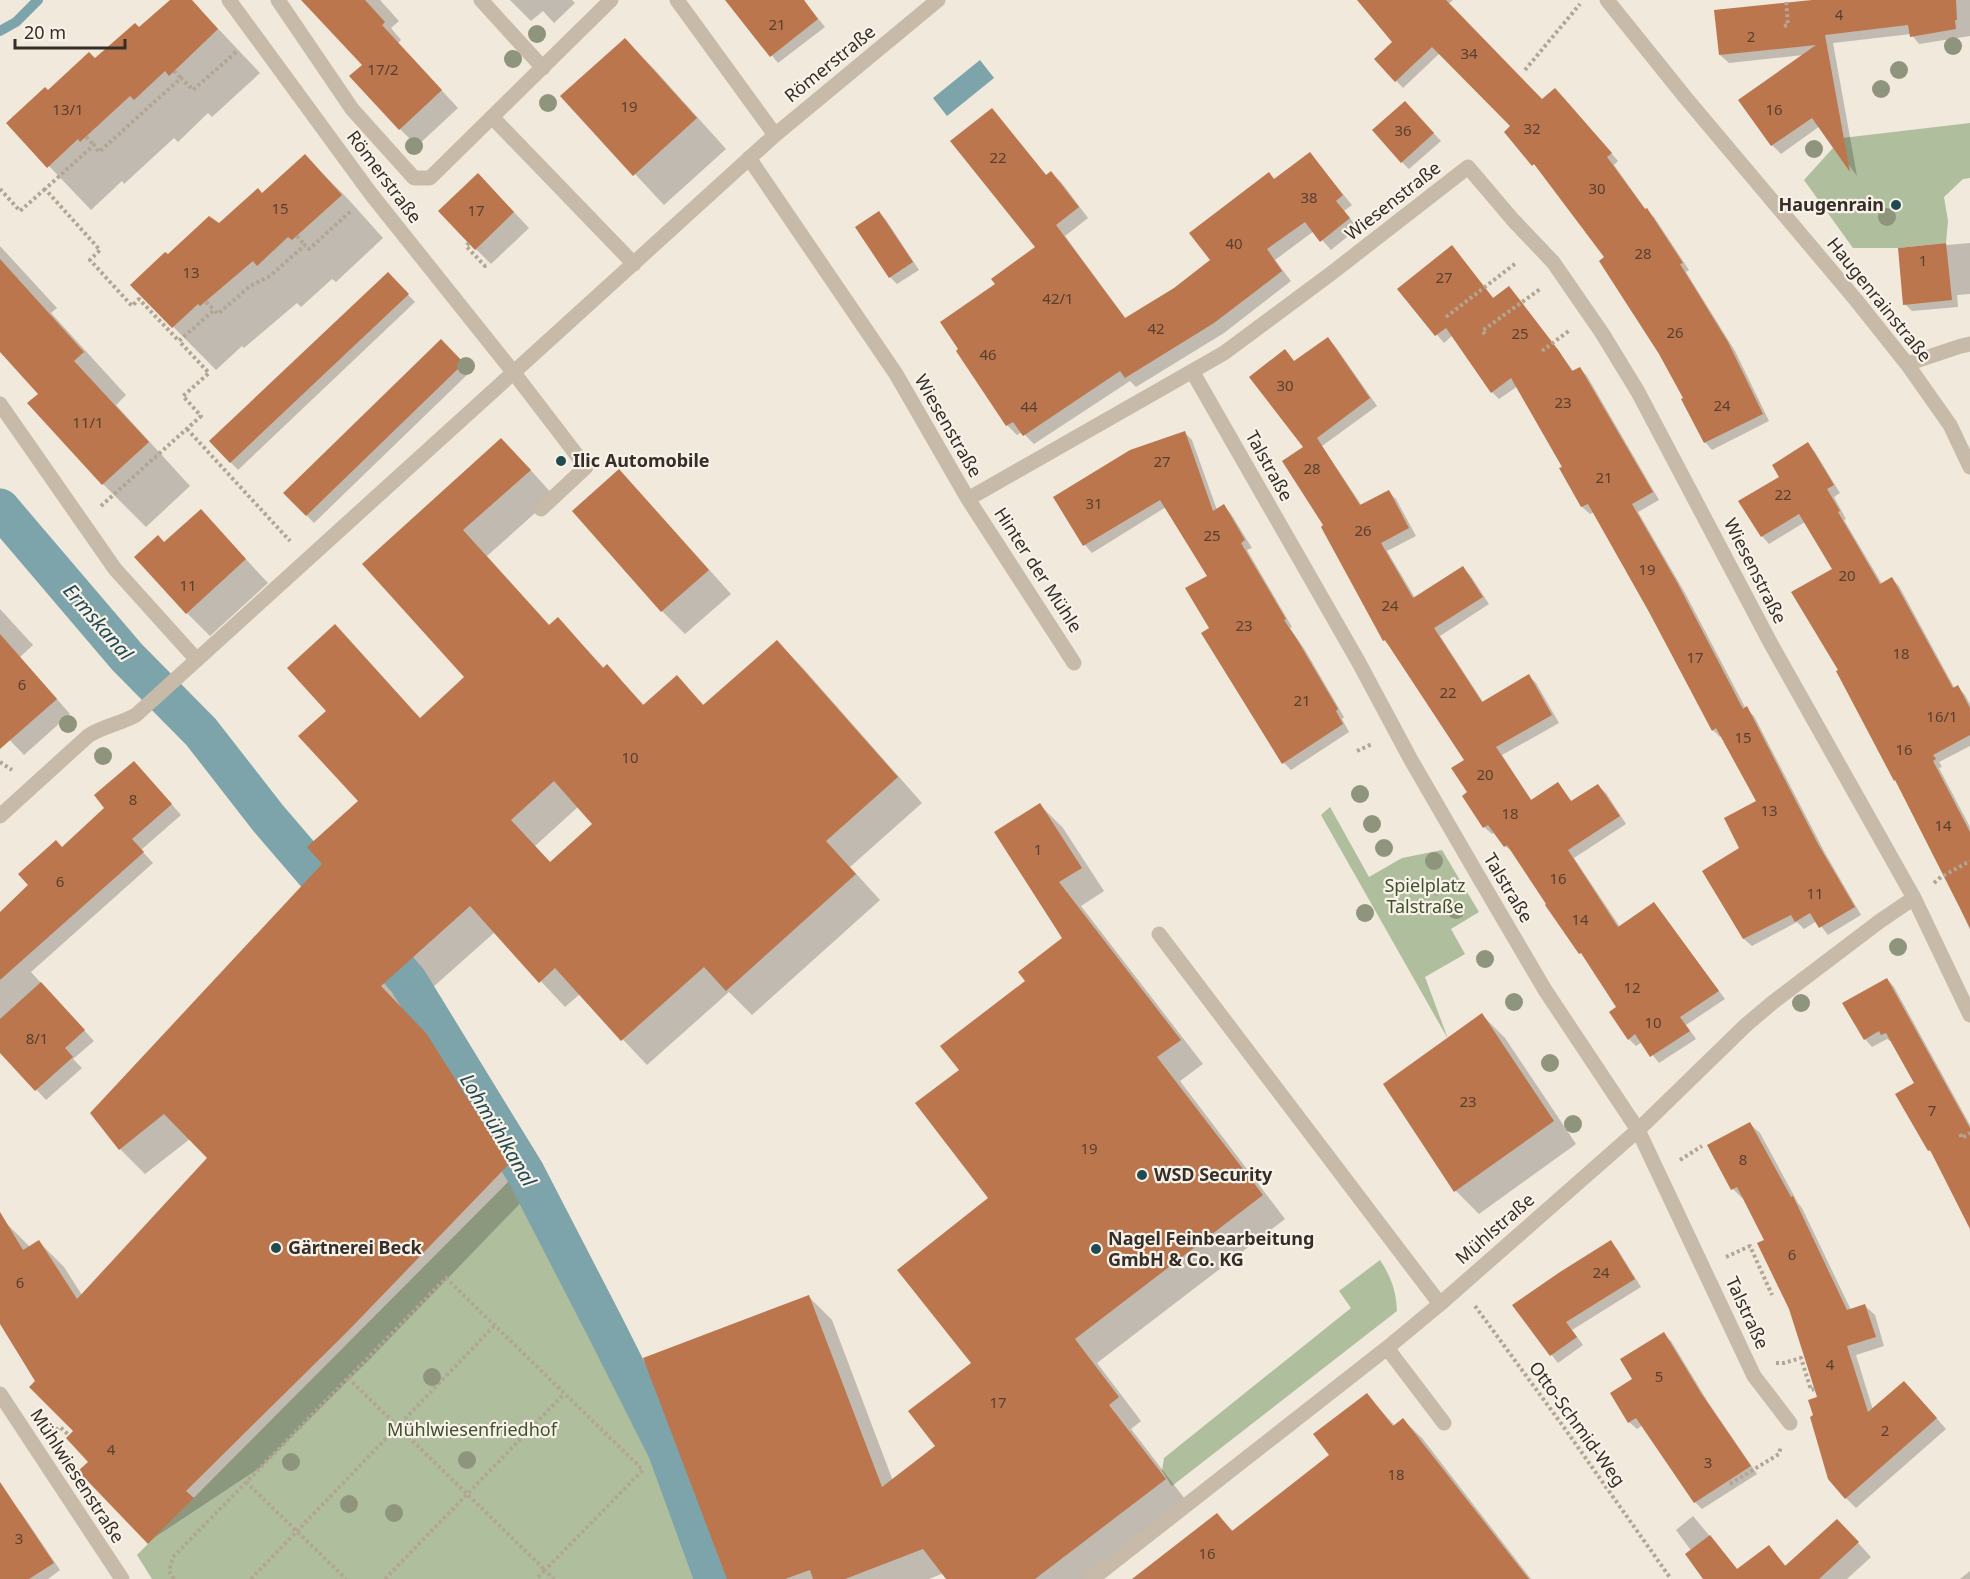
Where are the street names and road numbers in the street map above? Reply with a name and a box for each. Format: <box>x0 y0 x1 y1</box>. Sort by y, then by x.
street label: Römerstraße <box>779 19 880 107</box>
street label: Römerstraße <box>342 125 428 228</box>
street label: Wiesenstraße <box>1340 155 1445 245</box>
street label: Haugenrainstraße <box>1822 232 1937 367</box>
street label: Wiesenstraße <box>910 370 988 481</box>
street label: Talstraße <box>1241 426 1299 505</box>
street label: Hinter der Mühle <box>989 502 1088 637</box>
street label: Wiesenstraße <box>1719 514 1793 627</box>
street label: Talstraße <box>1479 848 1539 927</box>
street label: Mühlstraße <box>1450 1187 1539 1269</box>
street label: Talstraße <box>1721 1273 1775 1353</box>
street label: Otto-Schmid-Weg <box>1524 1356 1631 1491</box>
street label: Mühlwiesenstraße <box>25 1404 130 1547</box>

